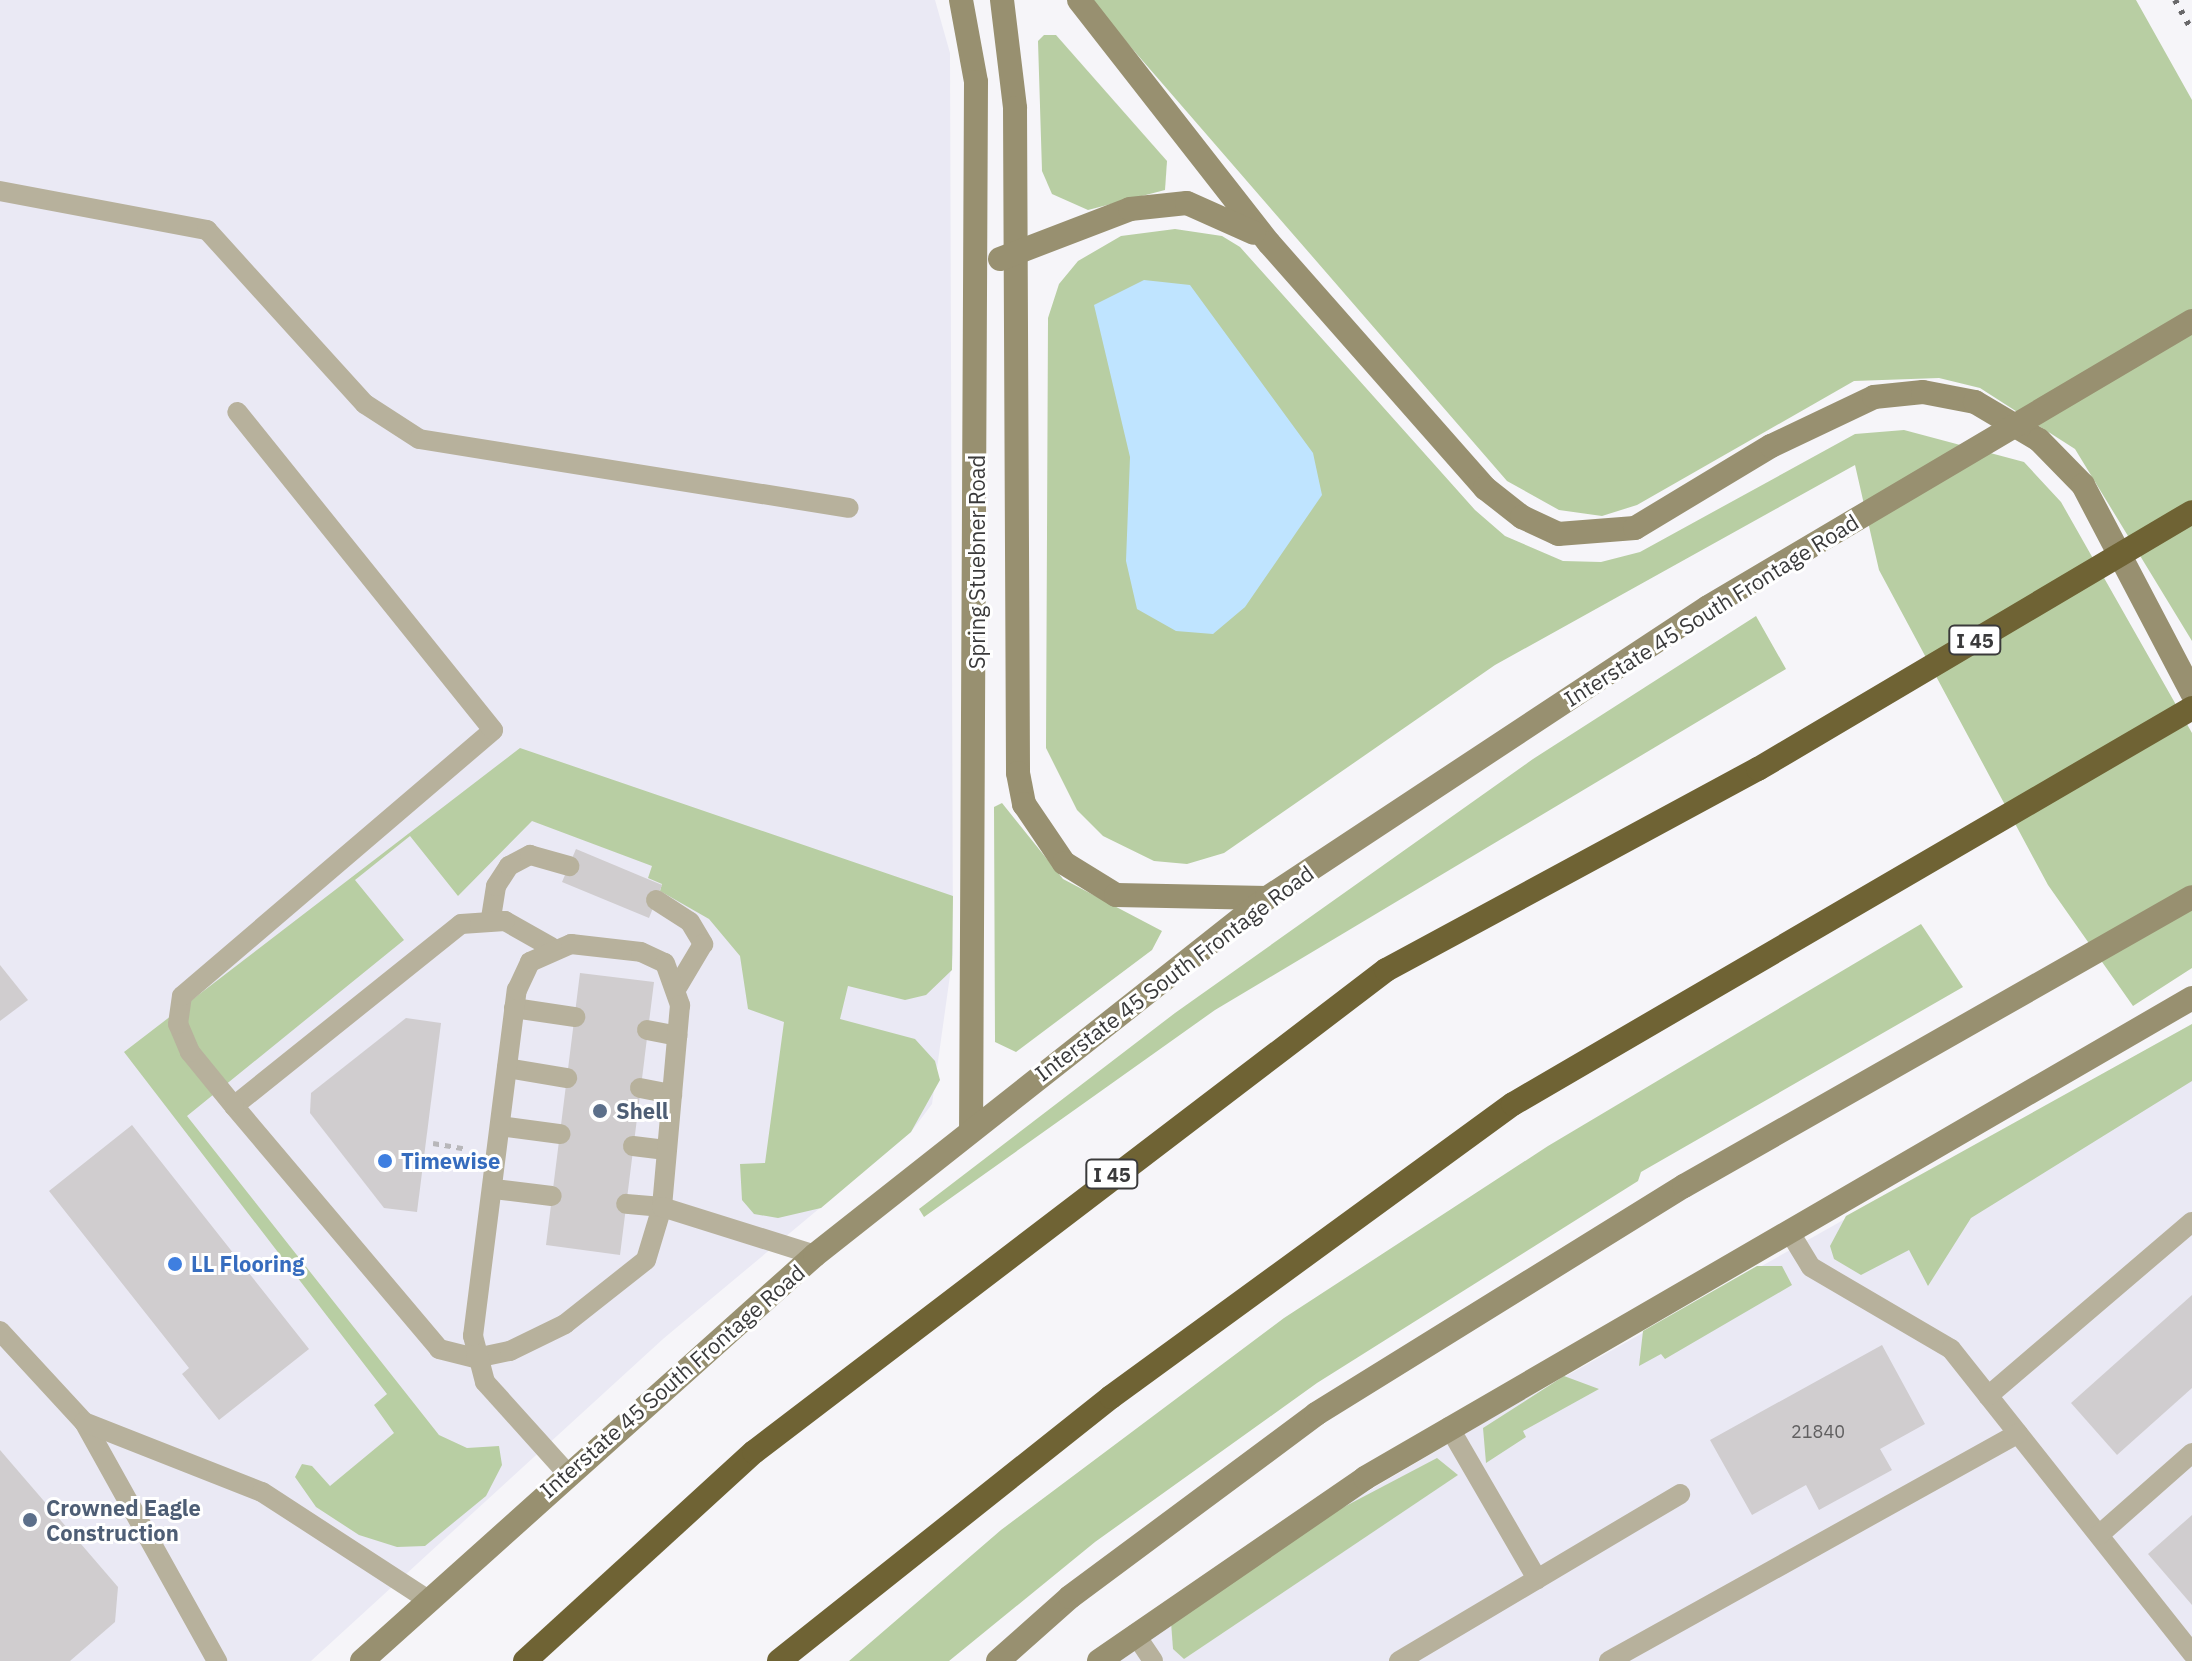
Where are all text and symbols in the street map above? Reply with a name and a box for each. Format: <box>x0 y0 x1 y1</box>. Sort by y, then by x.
street label: Spring Stuebner Road <box>964 455 990 669</box>
street label: Interstate 45 South Frontage Road <box>1559 508 1863 712</box>
road number: I 45 <box>1947 624 2003 656</box>
street label: Interstate 45 South Frontage Road <box>1029 860 1319 1086</box>
place label: Shell <box>616 1098 668 1124</box>
marker: Shell <box>591 1102 609 1120</box>
place label: Timewise <box>401 1148 500 1174</box>
marker: Timewise <box>376 1152 394 1170</box>
road number: I 45 <box>1084 1158 1140 1190</box>
place label: LL Flooring <box>191 1251 304 1277</box>
marker: LL Flooring <box>166 1255 184 1273</box>
street label: Interstate 45 South Frontage Road <box>534 1259 810 1503</box>
house number: 21840 <box>1791 1421 1845 1443</box>
place label: Crowned Eagle Construction <box>46 1494 201 1546</box>
marker: Crowned Eagle Construction <box>21 1511 39 1529</box>

